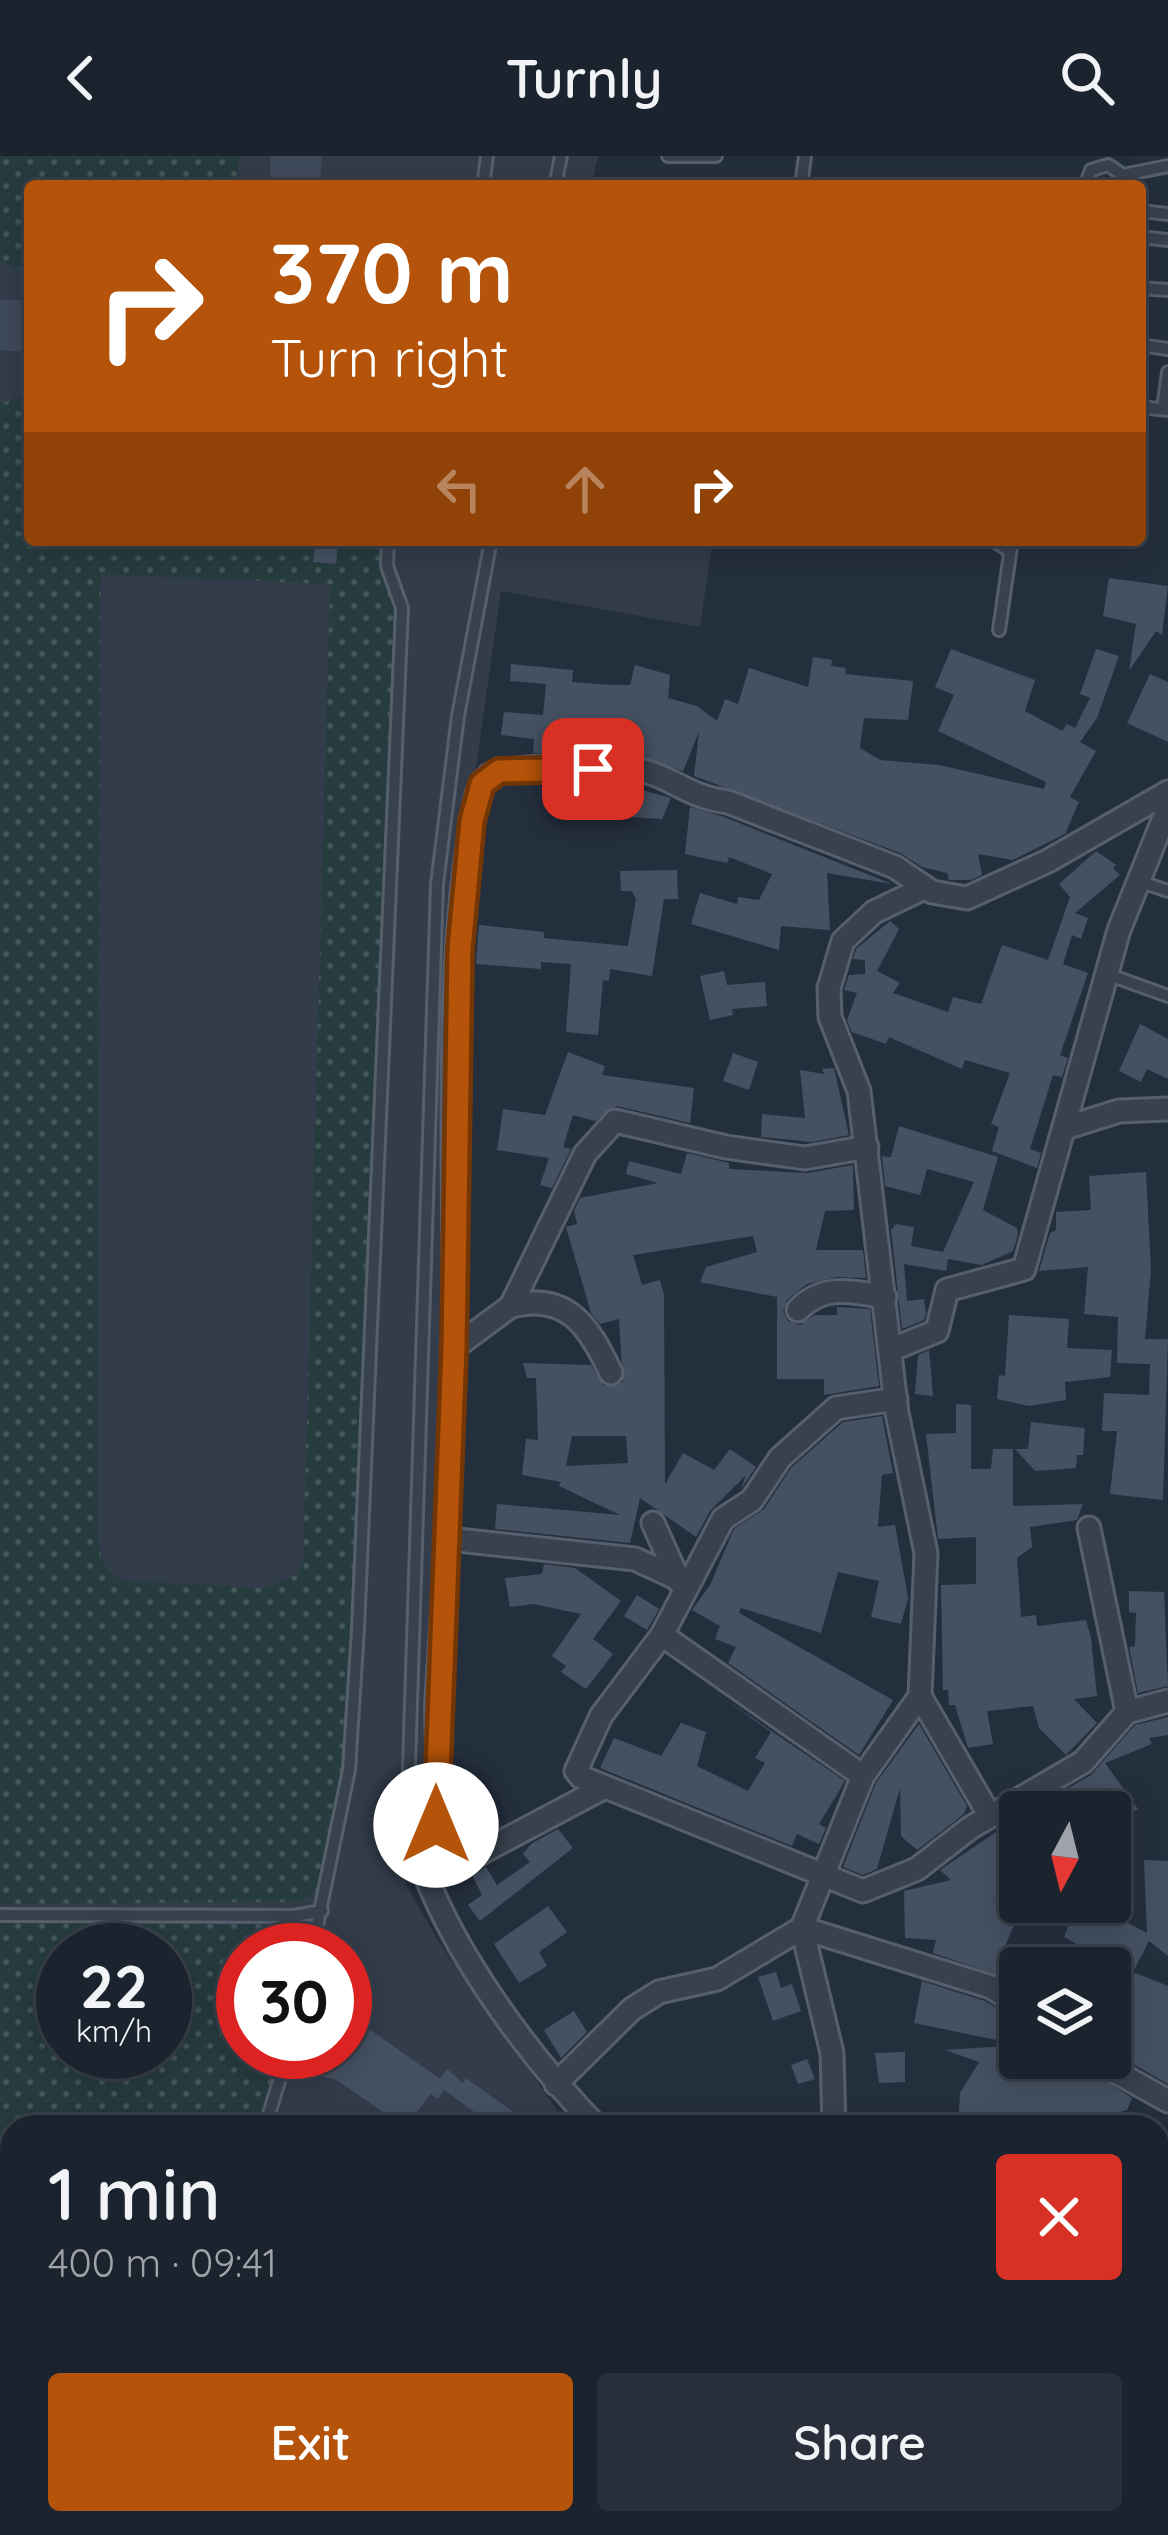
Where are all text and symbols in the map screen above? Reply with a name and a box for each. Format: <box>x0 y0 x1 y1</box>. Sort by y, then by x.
text: Turnly <box>505 44 663 112</box>
icon: back <box>48 45 114 111</box>
icon: search <box>1054 45 1120 111</box>
text: 370 m <box>270 219 514 324</box>
icon: right <box>72 228 228 384</box>
text: Turn right <box>270 323 509 391</box>
icon: left <box>426 456 492 522</box>
icon: ahead <box>552 456 618 522</box>
icon: right <box>678 456 744 522</box>
pin <box>542 718 644 820</box>
icon: arrive <box>560 736 626 802</box>
position arrow <box>373 1762 499 1888</box>
north arrow <box>999 1791 1131 1923</box>
map controls <box>999 1791 1131 2079</box>
speed limit sign: 30 <box>216 1923 372 2079</box>
button: layers <box>999 1947 1131 2079</box>
text: 22 <box>80 1948 148 2023</box>
text: km/h <box>76 2012 152 2050</box>
text: 1 min <box>48 2148 221 2238</box>
button: close <box>996 2154 1122 2280</box>
text: 400 m · 09:41 <box>48 2238 277 2287</box>
button: Exit <box>48 2373 573 2511</box>
button: Share <box>597 2373 1122 2511</box>

